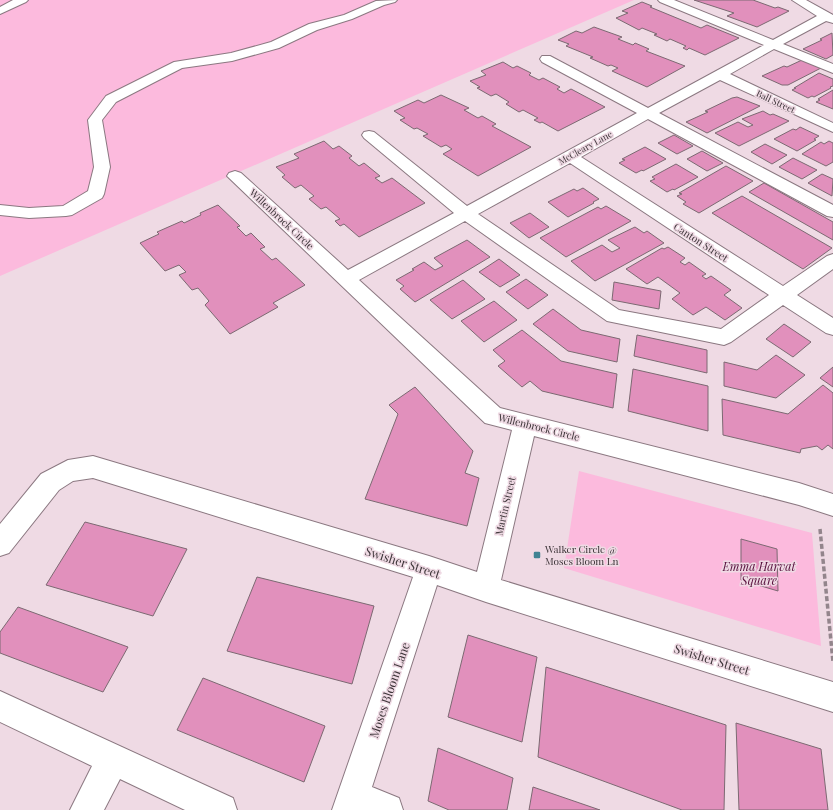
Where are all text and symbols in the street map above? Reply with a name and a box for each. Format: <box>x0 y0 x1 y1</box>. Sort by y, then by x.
street label: Ball Street <box>755 87 798 116</box>
street label: McCleary Lane <box>556 127 615 167</box>
street label: Willenbrock Circle <box>246 185 317 253</box>
street label: Canton Street <box>671 219 731 265</box>
street label: Willenbrock Circle <box>496 410 581 444</box>
street label: Martin Street <box>491 475 519 537</box>
street label: Swisher Street <box>363 542 443 582</box>
place label: Walker Circle @ Moses Bloom Ln <box>544 542 619 568</box>
marker: Walker Circle @ Moses Bloom Ln <box>532 550 542 560</box>
park label: Emma Harvat Square <box>722 558 796 588</box>
street label: Moses Bloom Lane <box>365 640 413 740</box>
street label: Swisher Street <box>672 640 752 678</box>

